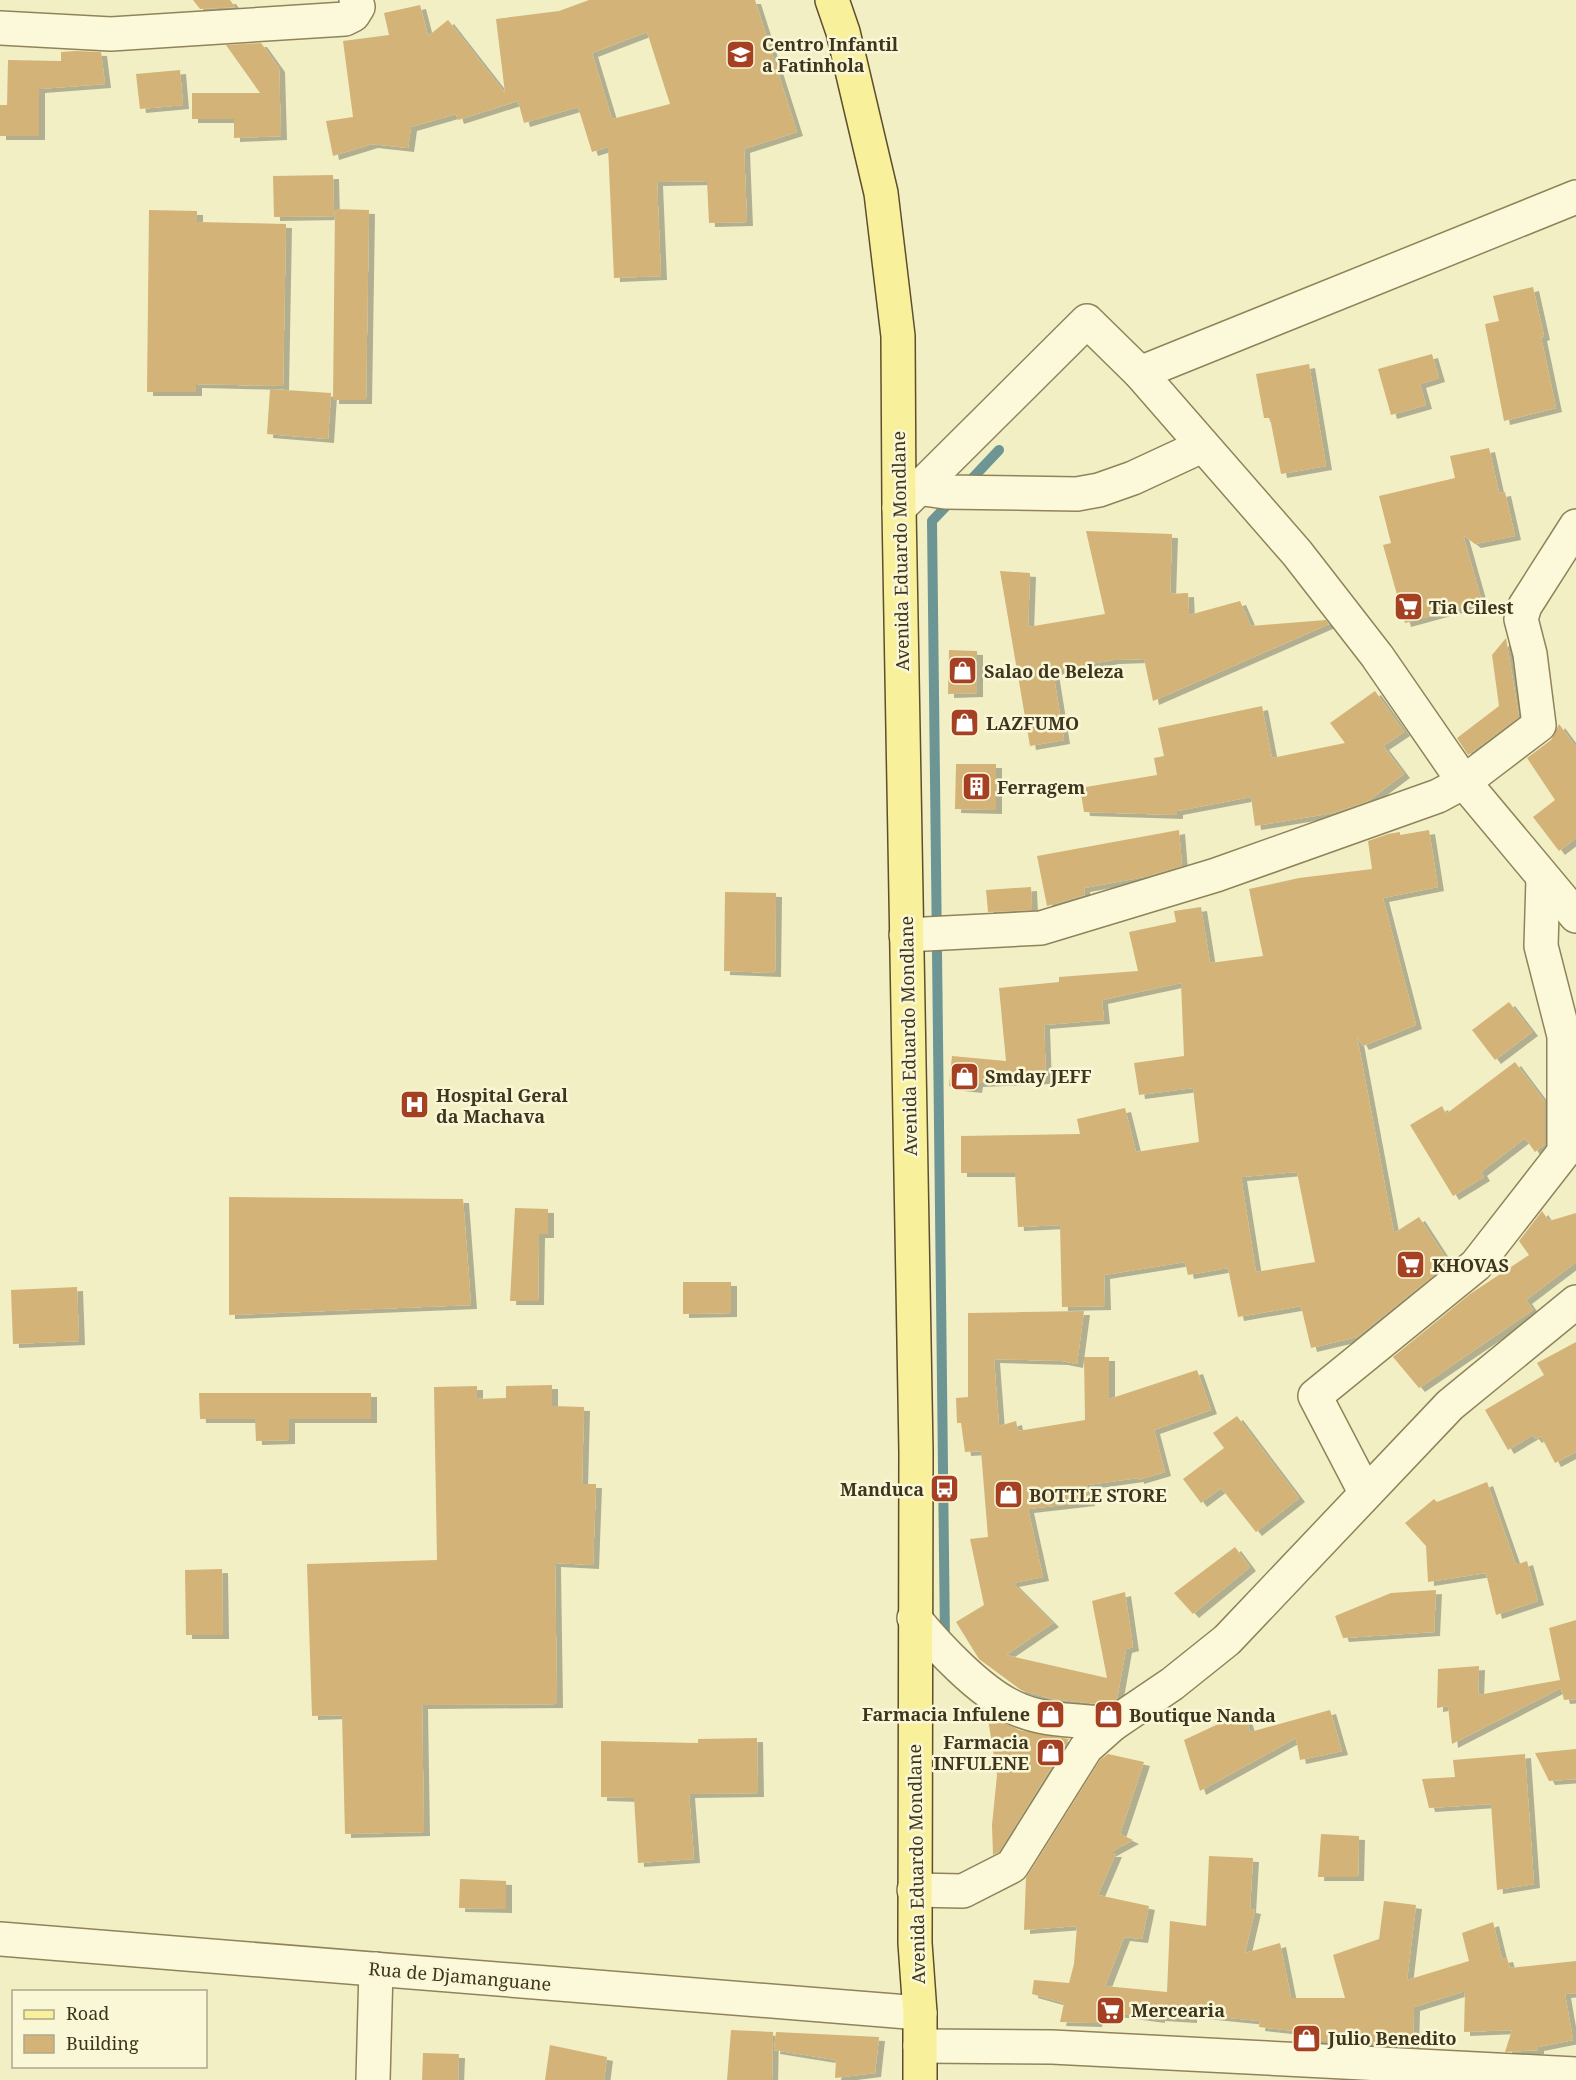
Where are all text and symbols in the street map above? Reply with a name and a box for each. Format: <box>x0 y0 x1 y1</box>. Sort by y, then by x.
place label: Centro Infantil a Fatinhola <box>762 32 899 77</box>
school or university icon: Centro Infantil a Fatinhola <box>725 38 757 70</box>
street label: Avenida Eduardo Mondlane <box>886 431 914 671</box>
supermarket icon: Tia Cilest <box>1392 591 1424 623</box>
place label: Tia Cilest <box>1429 595 1514 619</box>
shop icon: Salao de Beleza <box>947 655 979 687</box>
place label: Salao de Beleza <box>984 659 1124 683</box>
shop icon: LAZFUMO <box>949 707 981 739</box>
place label: LAZFUMO <box>986 711 1079 735</box>
building icon: Ferragem <box>960 771 992 803</box>
place label: Ferragem <box>997 775 1085 799</box>
street label: Avenida Eduardo Mondlane <box>894 916 922 1156</box>
shop icon: Smday JEFF <box>948 1060 980 1092</box>
place label: Smday JEFF <box>985 1064 1092 1088</box>
place label: Hospital Geral da Machava <box>436 1083 569 1128</box>
hospital icon: Hospital Geral da Machava <box>399 1089 431 1121</box>
supermarket icon: KHOVAS <box>1395 1249 1427 1281</box>
place label: KHOVAS <box>1432 1253 1509 1277</box>
bus stop icon: Manduca <box>929 1473 961 1505</box>
place label: Manduca <box>840 1477 924 1501</box>
shop icon: BOTTLE STORE <box>992 1479 1024 1511</box>
place label: BOTTLE STORE <box>1029 1483 1167 1507</box>
shop icon: Farmacia Infulene <box>1035 1698 1067 1730</box>
shop icon: Boutique Nanda <box>1092 1699 1124 1731</box>
place label: Farmacia Infulene <box>862 1702 1030 1726</box>
place label: Boutique Nanda <box>1129 1703 1276 1727</box>
place label: Farmacia INFULENE <box>934 1730 1029 1775</box>
shop icon: Farmacia INFULENE <box>1034 1736 1066 1768</box>
street label: Avenida Eduardo Mondlane <box>902 1744 930 1984</box>
street label: Rua de Djamanguane <box>368 1956 552 1996</box>
legend <box>12 1990 207 2068</box>
supermarket icon: Mercearia <box>1094 1994 1126 2026</box>
place label: Mercearia <box>1131 1998 1225 2022</box>
text: Road <box>66 2001 109 2025</box>
shop icon: Julio Benedito <box>1291 2022 1323 2054</box>
place label: Julio Benedito <box>1327 2026 1457 2050</box>
text: Building <box>66 2031 139 2055</box>

